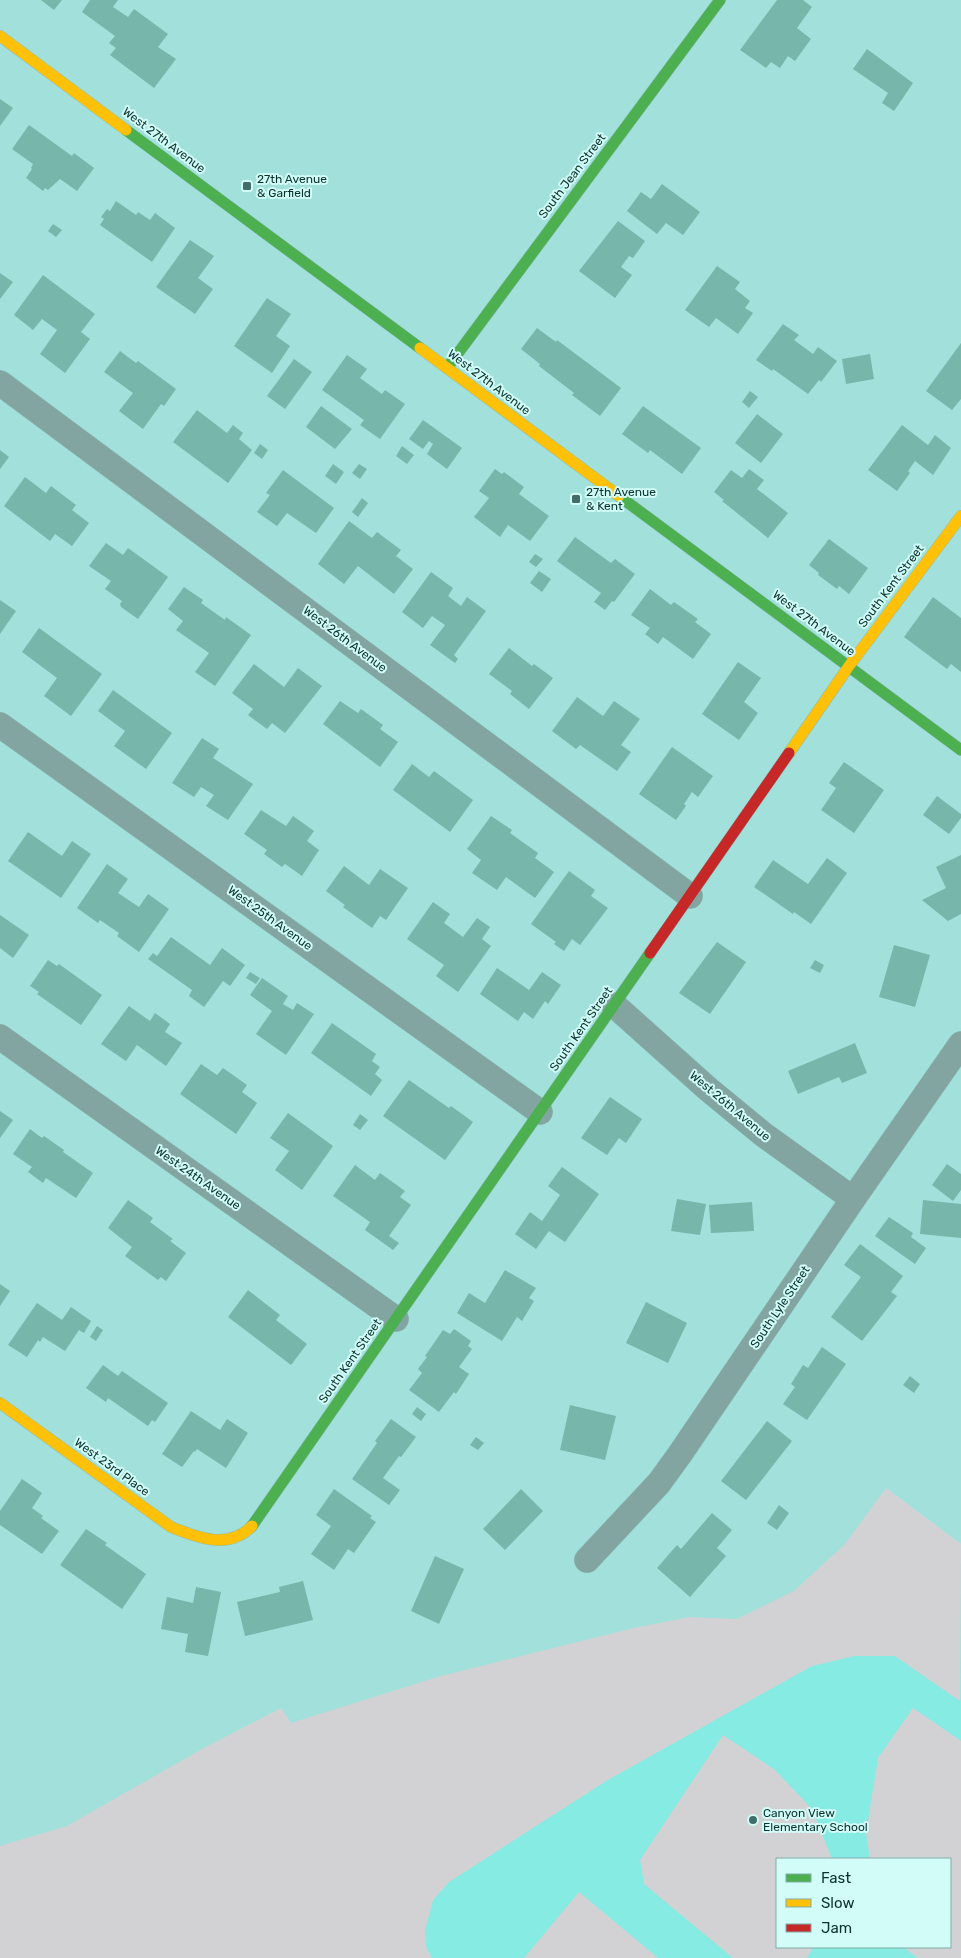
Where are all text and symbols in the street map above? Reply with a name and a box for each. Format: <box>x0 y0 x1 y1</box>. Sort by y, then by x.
street label: West 27th Avenue <box>120 104 208 176</box>
street label: South Jean Street <box>536 131 609 221</box>
place label: 27th Avenue & Garfield <box>257 172 327 200</box>
marker: 27th Avenue & Garfield <box>241 180 253 192</box>
street label: West 27th Avenue <box>445 346 533 418</box>
place label: 27th Avenue & Kent <box>586 485 656 513</box>
marker: 27th Avenue & Kent <box>570 493 582 505</box>
street label: South Kent Street <box>855 542 927 630</box>
street label: West 27th Avenue <box>770 587 858 659</box>
street label: West 26th Avenue <box>301 603 390 675</box>
street label: West 25th Avenue <box>225 883 315 953</box>
street label: South Kent Street <box>547 984 615 1074</box>
street label: West 26th Avenue <box>687 1068 773 1144</box>
street label: West 24th Avenue <box>153 1143 244 1213</box>
street label: South Lyle Street <box>747 1263 813 1351</box>
street label: South Kent Street <box>316 1316 384 1406</box>
street label: West 23rd Place <box>72 1435 152 1499</box>
place label: Canyon View Elementary School <box>763 1806 868 1834</box>
marker: Canyon View Elementary School <box>747 1814 759 1826</box>
legend <box>776 1858 951 1948</box>
text: Fast <box>821 1869 851 1887</box>
text: Slow <box>821 1894 854 1912</box>
text: Jam <box>821 1919 852 1937</box>

